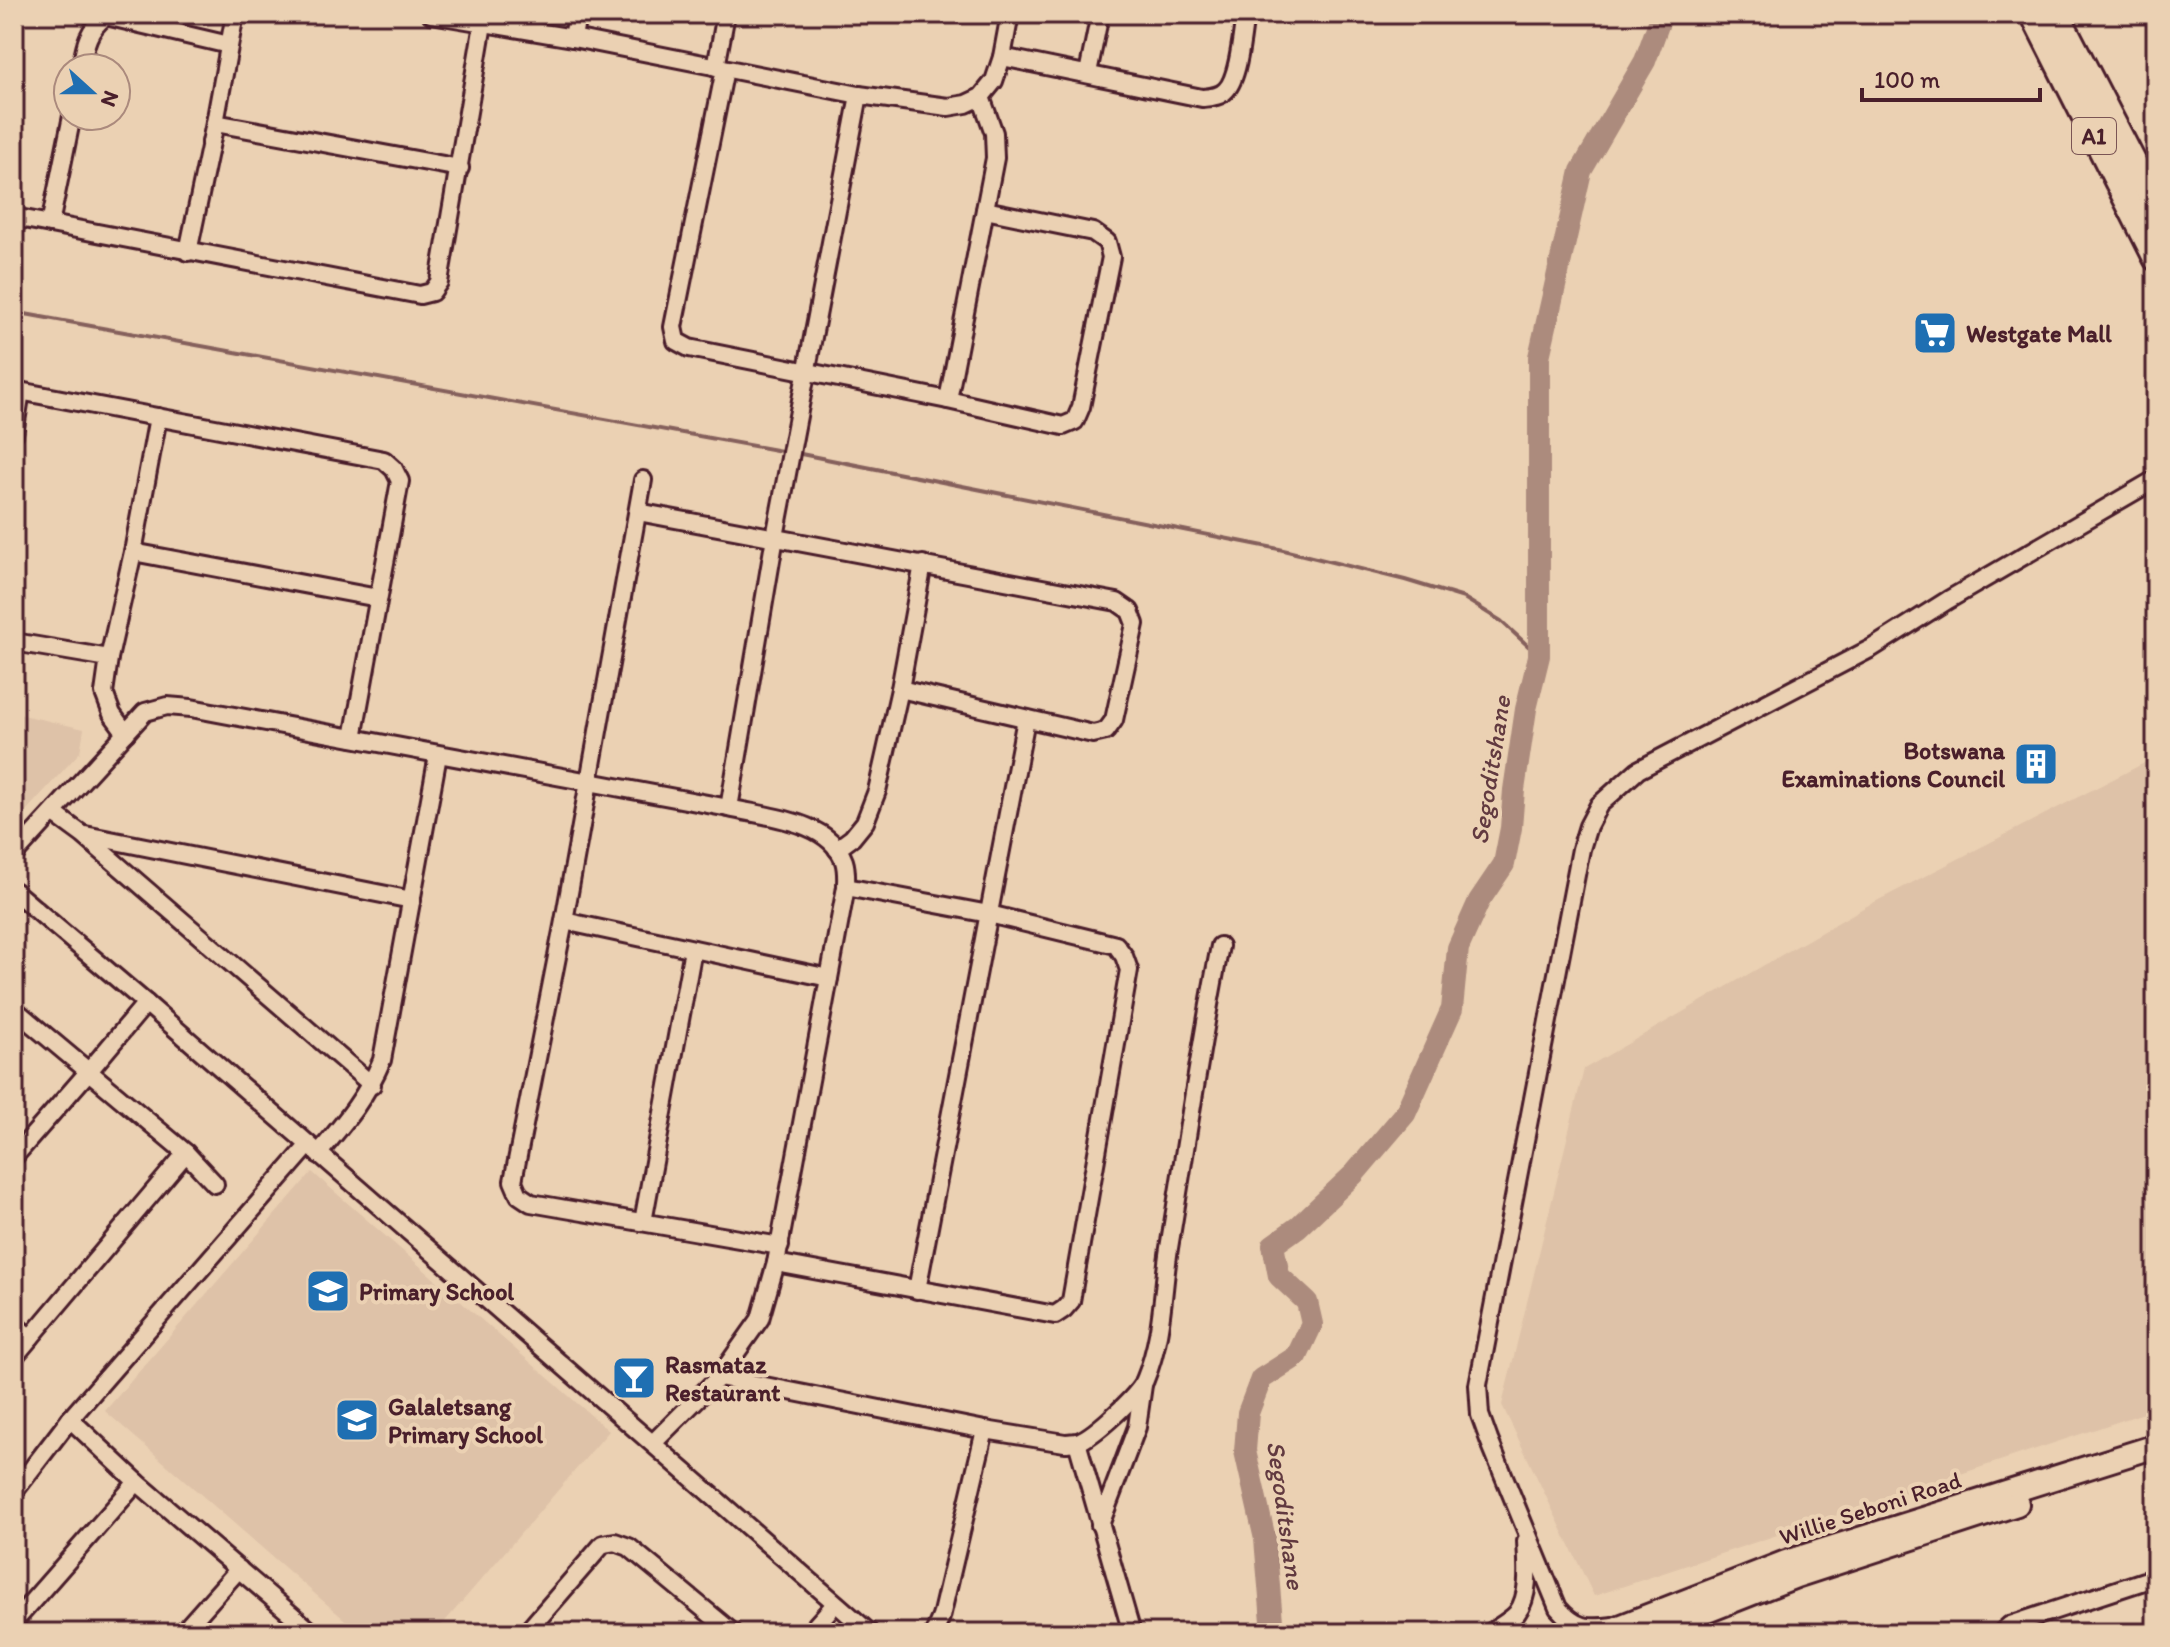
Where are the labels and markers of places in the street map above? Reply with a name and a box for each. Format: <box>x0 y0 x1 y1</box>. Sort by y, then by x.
supermarket icon: Westgate Mall <box>1911 309 1959 357</box>
place label: Westgate Mall <box>1966 319 2112 349</box>
place label: Botswana Examinations Council <box>1782 736 2006 793</box>
building icon: Botswana Examinations Council <box>2012 740 2060 788</box>
school or university icon: Primary School <box>304 1267 352 1315</box>
place label: Primary School <box>359 1277 514 1307</box>
place label: Rasmataz Restaurant <box>665 1350 780 1407</box>
bar icon: Rasmataz Restaurant <box>610 1354 658 1402</box>
place label: Galaletsang Primary School <box>388 1392 543 1450</box>
school or university icon: Galaletsang Primary School <box>333 1396 381 1444</box>

